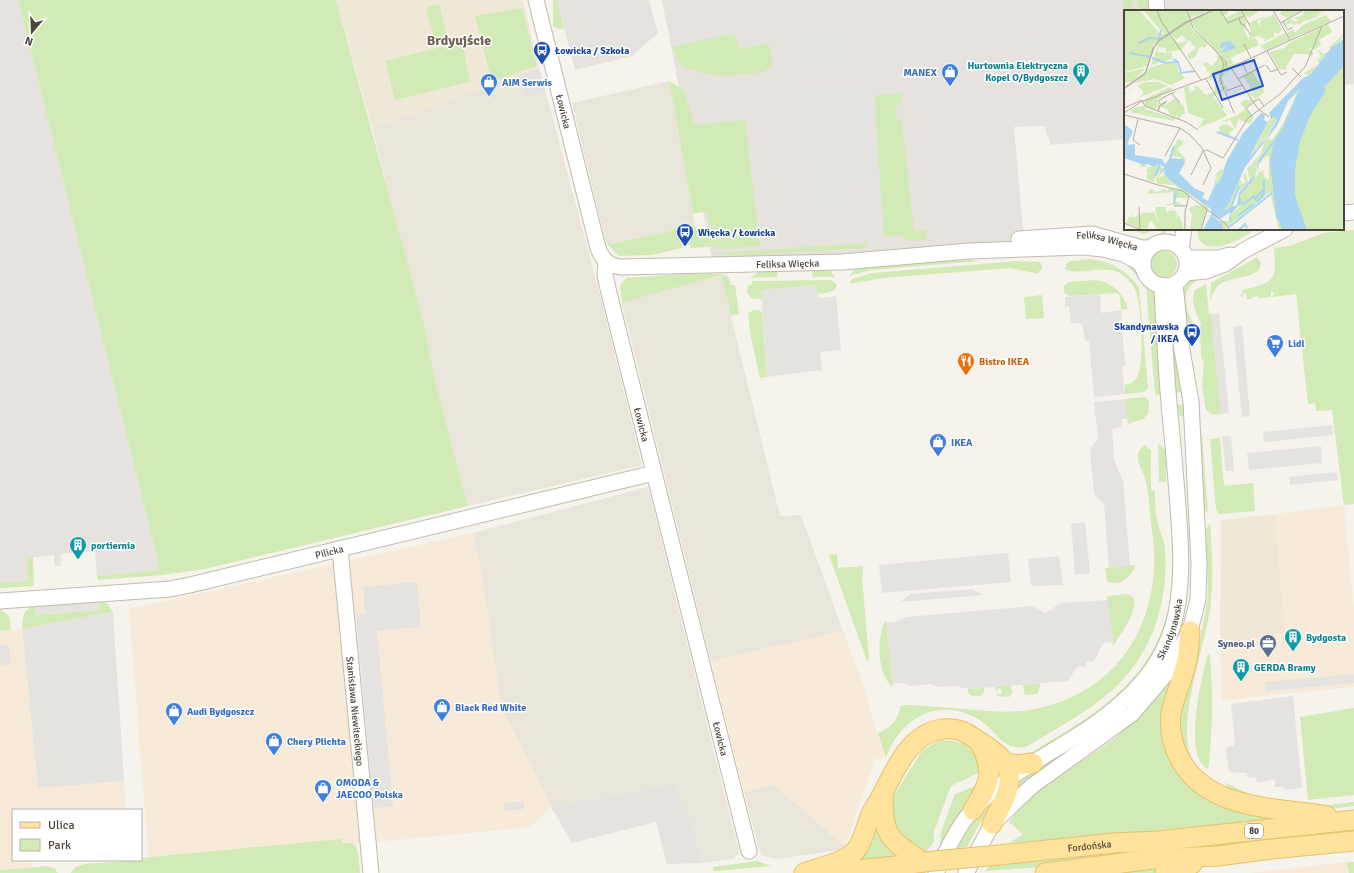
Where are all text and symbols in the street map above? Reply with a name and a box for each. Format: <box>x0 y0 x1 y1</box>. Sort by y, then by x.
inset map <box>1124 10 1344 230</box>
north arrow <box>12 12 52 52</box>
district label: Brdyujście <box>427 32 491 49</box>
text: N <box>23 34 35 48</box>
bus stop icon: Łowicka / Szkoła <box>532 40 552 65</box>
place label: Łowicka / Szkoła <box>554 45 629 57</box>
place label: Hurtownia Elektryczna Kopel O/Bydgoszcz <box>967 60 1068 84</box>
building icon: Hurtownia Elektryczna Kopel O/Bydgoszcz <box>1071 61 1091 86</box>
shop icon: MANEX <box>940 62 960 87</box>
place label: MANEX <box>903 67 938 79</box>
shop icon: AIM Serwis <box>479 72 499 97</box>
place label: AIM Serwis <box>502 77 553 89</box>
street label: Łowicka <box>553 93 573 130</box>
bus stop icon: Więcka / Łowicka <box>675 222 695 247</box>
place label: Więcka / Łowicka <box>698 227 775 239</box>
street label: Feliksa Więcka <box>1076 229 1139 254</box>
street label: Feliksa Więcka <box>756 258 819 271</box>
place label: Skandynawska / IKEA <box>1114 321 1180 345</box>
bus stop icon: Skandynawska / IKEA <box>1182 322 1202 347</box>
supermarket icon: Lidl <box>1265 333 1285 358</box>
place label: Lidl <box>1288 338 1305 350</box>
restaurant icon: Bistro IKEA <box>956 351 976 376</box>
place label: Bistro IKEA <box>979 356 1030 368</box>
street label: Łowicka <box>631 406 651 443</box>
shop icon: IKEA <box>928 432 948 457</box>
place label: IKEA <box>951 437 973 449</box>
building icon: portiernia <box>68 535 88 560</box>
place label: portiernia <box>91 540 135 552</box>
street label: Pilicka <box>314 543 345 562</box>
street label: Skandynawska <box>1155 598 1185 662</box>
building icon: Bydgosta <box>1283 627 1303 652</box>
place label: Bydgosta <box>1306 632 1346 644</box>
office icon: Syneo.pl <box>1258 633 1278 658</box>
place label: Syneo.pl <box>1218 638 1255 650</box>
street label: Stanisława Niewiteckiego <box>343 656 366 767</box>
building icon: GERDA Bramy <box>1231 657 1251 682</box>
place label: GERDA Bramy <box>1254 662 1316 674</box>
shop icon: Black Red White <box>432 697 452 722</box>
shop icon: Audi Bydgoszcz <box>164 701 184 726</box>
place label: Black Red White <box>455 702 526 714</box>
place label: Audi Bydgoszcz <box>187 706 255 718</box>
street label: Łowicka <box>710 721 730 757</box>
shop icon: Chery Plichta <box>264 731 284 756</box>
place label: Chery Plichta <box>287 736 346 748</box>
place label: OMODA & JAECOO Polska <box>336 777 403 801</box>
shop icon: OMODA & JAECOO Polska <box>313 778 333 803</box>
legend <box>12 809 142 861</box>
text: Ulica <box>48 818 75 833</box>
road number: 80 <box>1245 824 1263 838</box>
text: Park <box>48 838 71 853</box>
street label: Fordońska <box>1067 838 1112 855</box>

